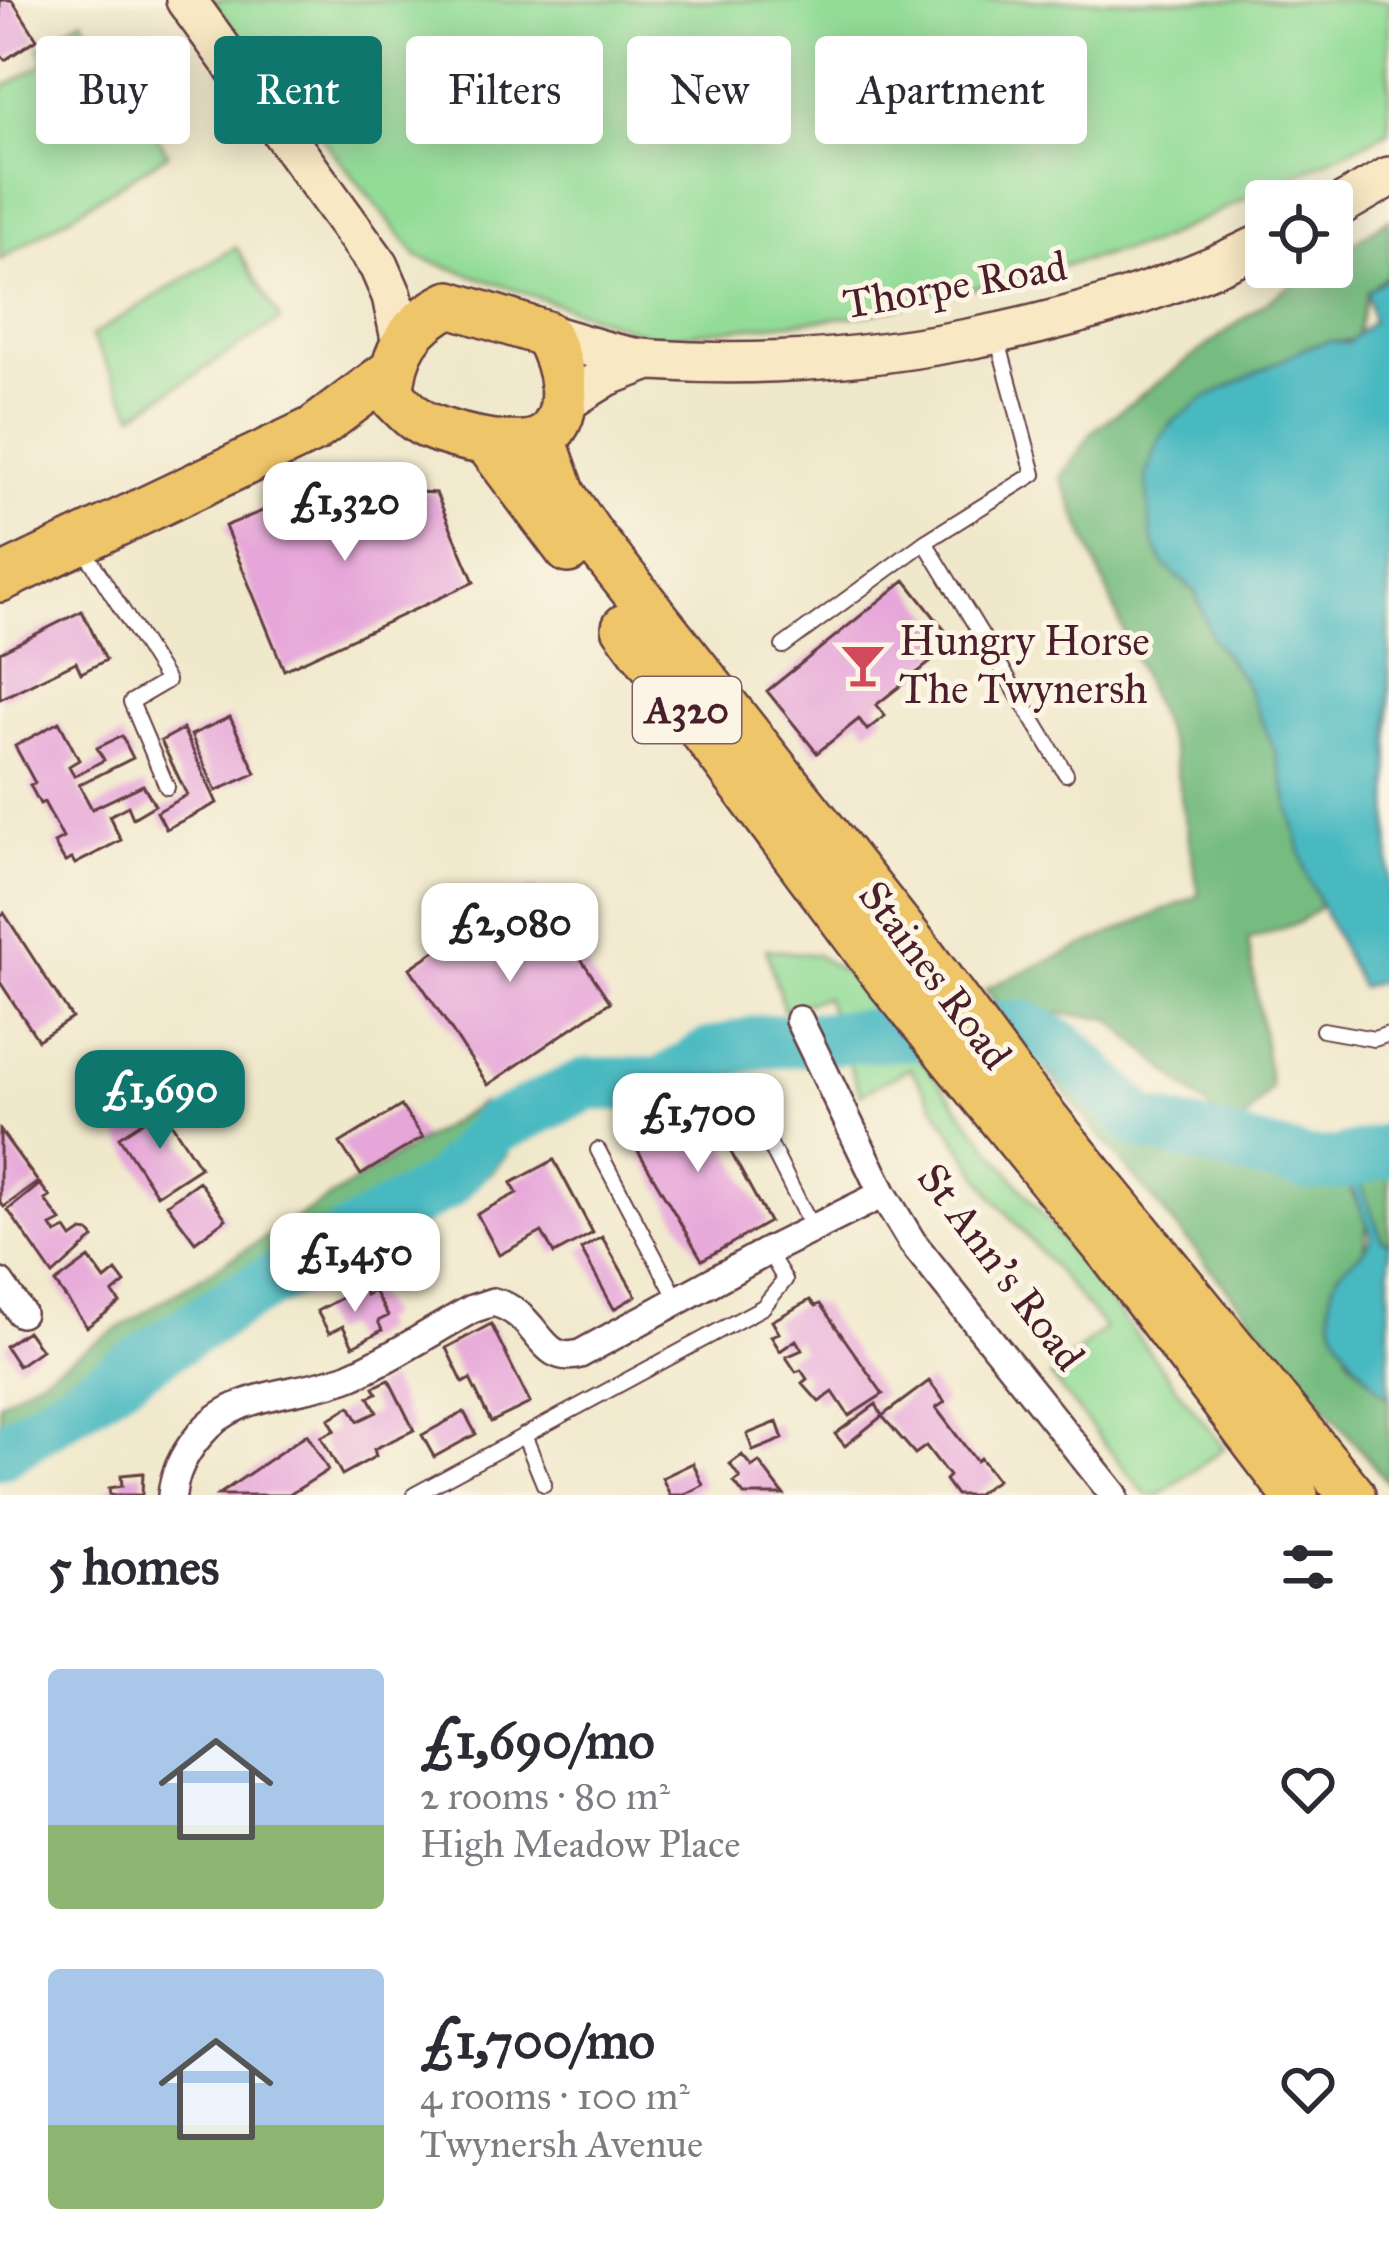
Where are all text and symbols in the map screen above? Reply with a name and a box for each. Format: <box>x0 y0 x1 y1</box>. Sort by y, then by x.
chip: Buy <box>36 36 190 144</box>
chip: Rent <box>214 36 382 144</box>
chip: Filters <box>406 36 603 144</box>
chip: New <box>627 36 791 144</box>
chip: Apartment <box>815 36 1087 144</box>
map controls <box>1245 180 1353 288</box>
button: locate <box>1245 180 1353 288</box>
street label: Thorpe Road <box>839 240 1071 330</box>
pin: £1,320 <box>247 462 443 564</box>
text: £1,320 <box>290 477 400 525</box>
place label: Hungry Horse The Twynersh <box>899 615 1150 715</box>
bar icon: Hungry Horse The Twynersh <box>838 640 888 690</box>
road number: A320 <box>633 677 741 743</box>
street label: Staines Road <box>847 871 1023 1079</box>
pin: £2,080 <box>412 883 608 985</box>
text: £2,080 <box>448 898 572 946</box>
pin: £1,690 <box>62 1050 258 1152</box>
text: £1,690 <box>102 1065 218 1113</box>
pin: £1,700 <box>600 1073 796 1175</box>
text: £1,700 <box>640 1088 756 1136</box>
street label: St Ann's Road <box>906 1153 1096 1381</box>
pin: £1,450 <box>257 1213 453 1315</box>
text: £1,450 <box>297 1228 413 1276</box>
icon: filters <box>1275 1534 1341 1600</box>
text: 5 homes <box>48 1536 219 1598</box>
text: £1,690/mo <box>420 1710 654 1772</box>
icon: home <box>144 1717 288 1861</box>
icon: heart <box>1275 1756 1341 1822</box>
text: 2 rooms · 80 m² <box>420 1772 670 1820</box>
text: High Meadow Place <box>420 1820 741 1868</box>
text: £1,700/mo <box>420 2010 655 2072</box>
icon: home <box>144 2017 288 2161</box>
icon: heart <box>1275 2056 1341 2122</box>
text: 4 rooms · 100 m² <box>420 2072 690 2120</box>
text: Twynersh Avenue <box>420 2120 703 2168</box>

